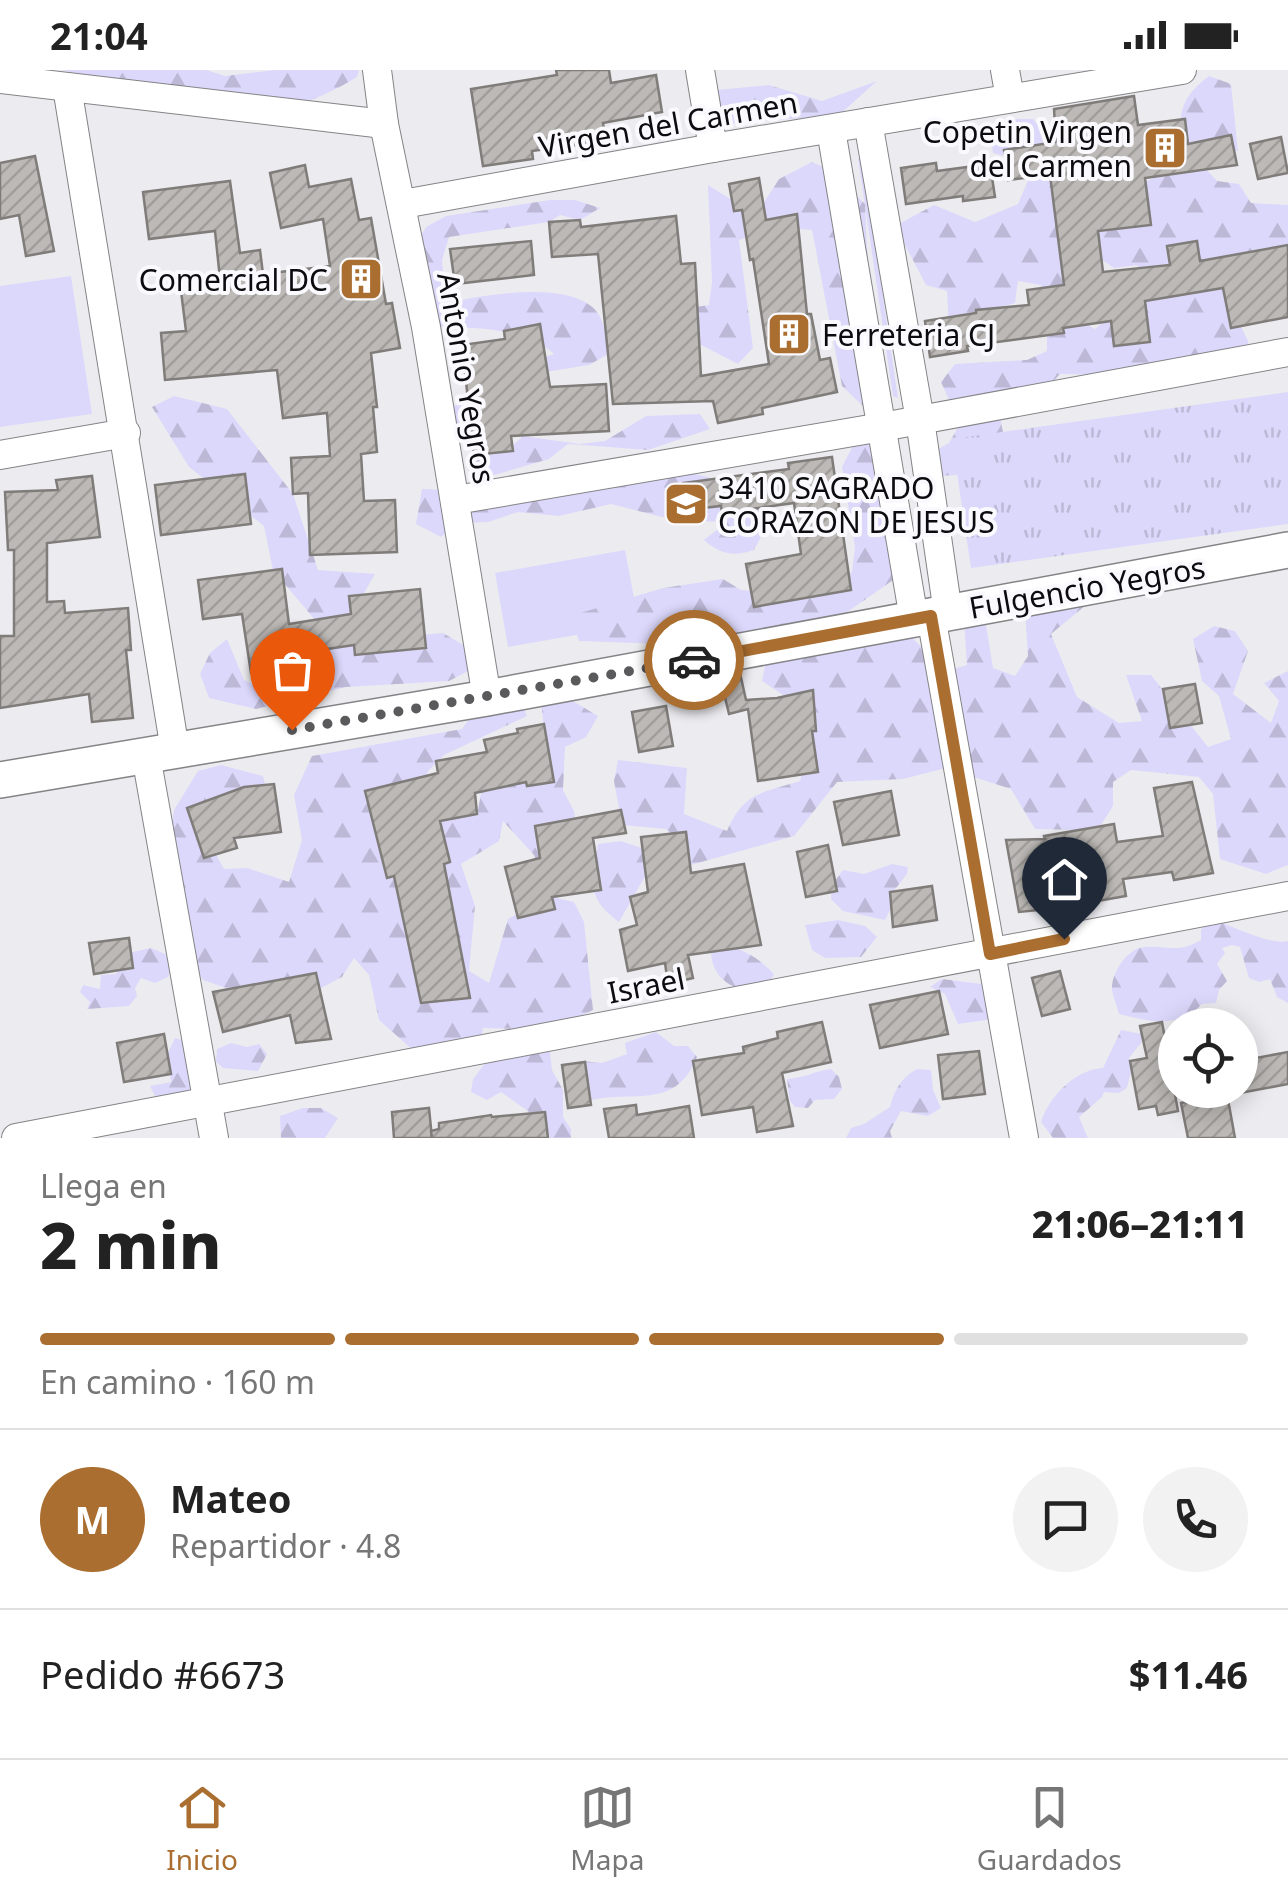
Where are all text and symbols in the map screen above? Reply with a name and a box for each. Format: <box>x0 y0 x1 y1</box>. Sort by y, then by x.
text: 21:04 <box>50 9 148 61</box>
street label: Virgen del Carmen <box>535 81 801 167</box>
place label: Copetin Virgen del Carmen <box>923 111 1132 186</box>
building icon: Copetin Virgen del Carmen <box>1142 125 1188 171</box>
building icon: Comercial DC <box>338 256 384 302</box>
place label: Comercial DC <box>139 259 328 300</box>
street label: Antonio Yegros <box>428 269 506 487</box>
building icon: Ferreteria CJ <box>766 311 812 357</box>
place label: Ferreteria CJ <box>822 314 995 355</box>
place label: 3410 SAGRADO CORAZON DE JESUS <box>718 467 995 542</box>
school or university icon: 3410 SAGRADO CORAZON DE JESUS <box>663 481 709 527</box>
street label: Fulgencio Yegros <box>966 546 1208 628</box>
courier <box>644 610 744 710</box>
pin <box>250 628 335 731</box>
icon: car <box>667 633 722 688</box>
icon: bag <box>265 643 320 698</box>
pin <box>1022 837 1107 940</box>
icon: home <box>1037 852 1092 907</box>
street label: Israel <box>604 957 688 1013</box>
map controls <box>1158 1008 1258 1108</box>
button: locate <box>1158 1008 1258 1108</box>
text: Llega en <box>40 1164 167 1207</box>
text: 21:06–21:11 <box>1032 1197 1248 1249</box>
text: 2 min <box>40 1200 222 1288</box>
text: En camino · 160 m <box>40 1360 315 1403</box>
button: chat <box>1013 1467 1118 1572</box>
button: phone <box>1143 1467 1248 1572</box>
text: Mateo <box>170 1472 292 1524</box>
text: M <box>75 1493 110 1545</box>
text: Repartidor · 4.8 <box>170 1524 401 1567</box>
text: Pedido #6673 <box>40 1648 285 1700</box>
text: $11.46 <box>1129 1648 1248 1700</box>
tab: Inicio <box>166 1780 238 1878</box>
tab: Mapa <box>570 1780 644 1878</box>
tab: Guardados <box>977 1780 1122 1878</box>

